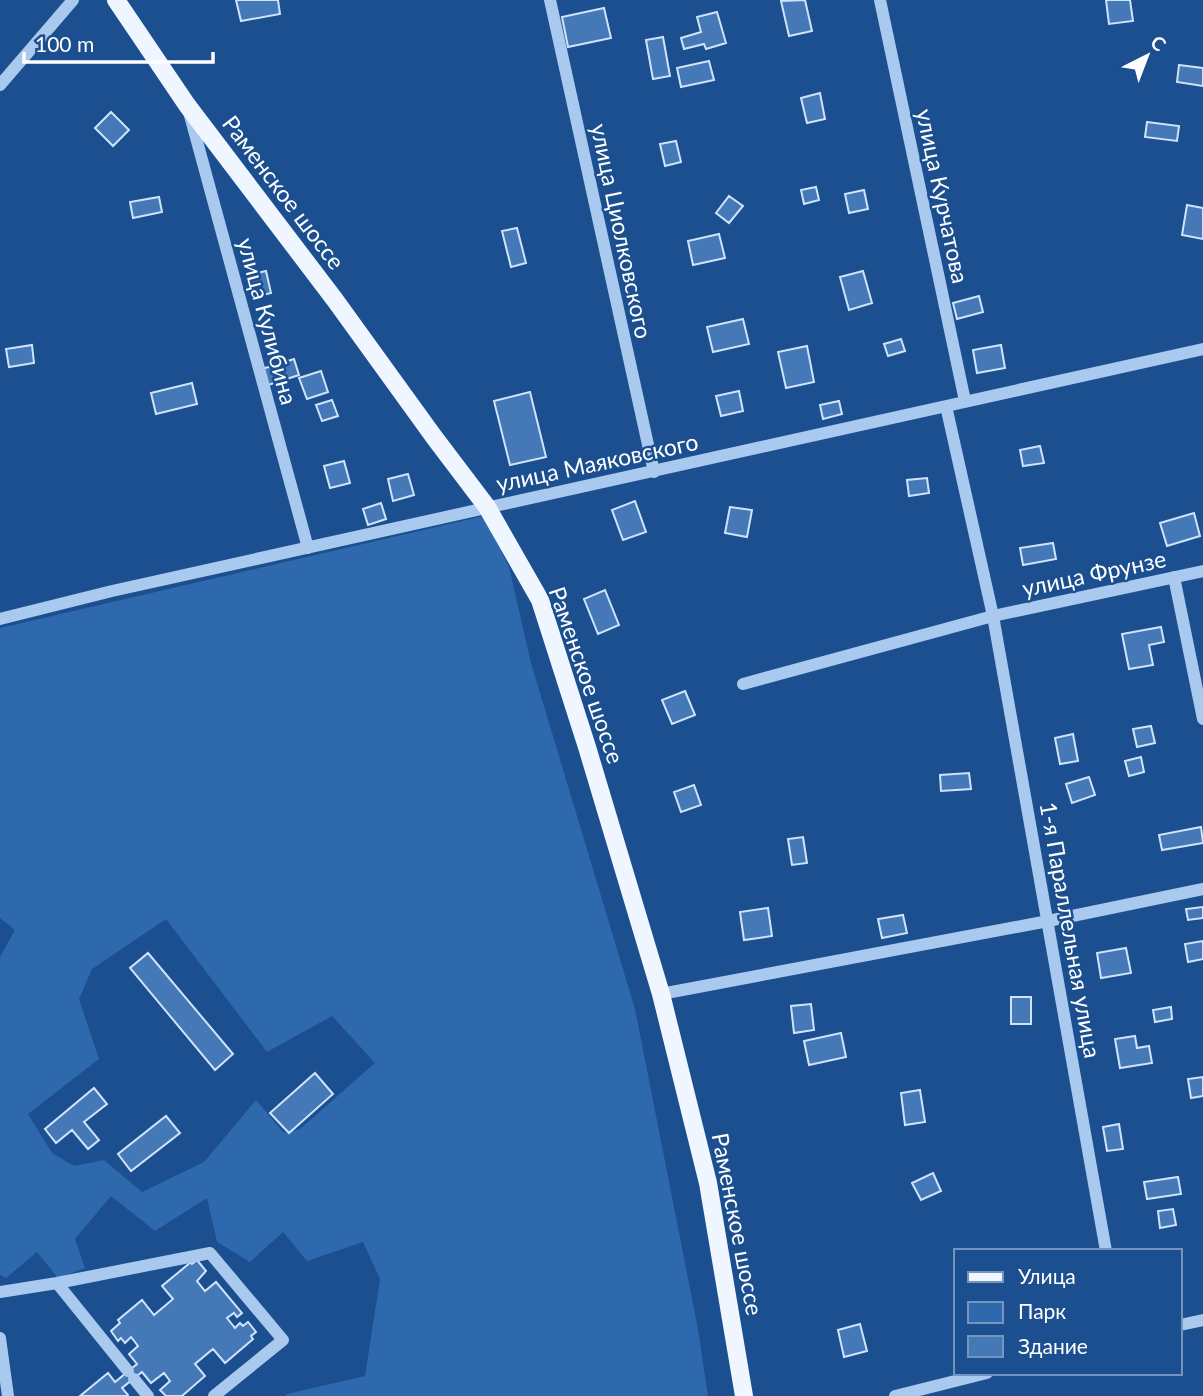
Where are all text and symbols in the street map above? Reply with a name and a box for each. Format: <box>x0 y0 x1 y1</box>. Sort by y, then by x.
scale bar <box>24 21 214 65</box>
north arrow <box>1112 21 1182 91</box>
text: С <box>1146 30 1171 56</box>
text: 100 m <box>35 31 94 56</box>
street label: улица Курчатова <box>911 106 975 286</box>
street label: Раменское шоссе <box>217 110 351 274</box>
street label: улица Циолковского <box>586 121 658 341</box>
street label: улица Кулибина <box>232 235 304 407</box>
street label: улица Маяковского <box>493 427 701 497</box>
street label: улица Фрунзе <box>1020 544 1168 602</box>
street label: Раменское шоссе <box>544 583 630 767</box>
street label: 1-я Параллельная улица <box>1035 800 1107 1060</box>
street label: Раменское шоссе <box>707 1130 769 1318</box>
legend <box>954 1249 1182 1375</box>
text: Улица <box>1018 1263 1076 1288</box>
text: Парк <box>1018 1298 1066 1323</box>
text: Здание <box>1018 1333 1088 1358</box>

